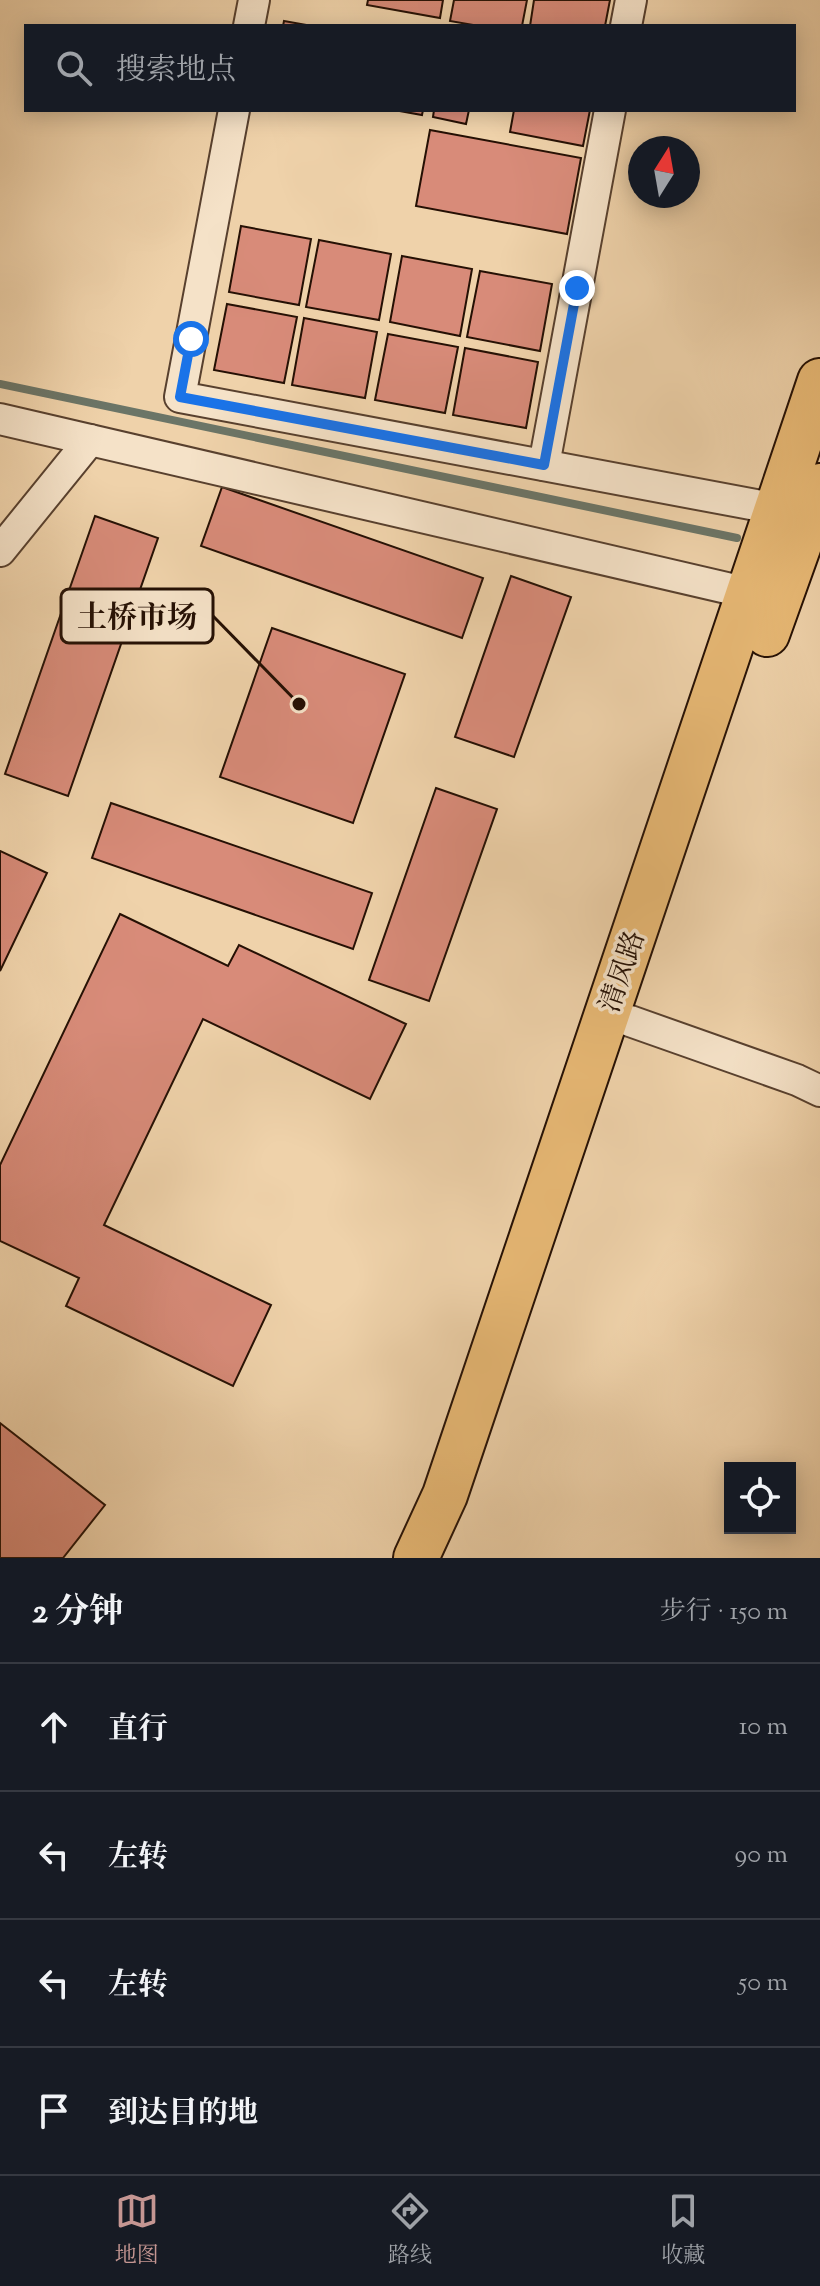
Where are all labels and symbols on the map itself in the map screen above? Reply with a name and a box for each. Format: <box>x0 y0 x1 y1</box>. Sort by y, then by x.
north arrow <box>628 136 700 208</box>
route end <box>559 270 595 306</box>
route start <box>173 321 209 357</box>
callout: 土桥市场 <box>61 589 213 643</box>
text: 土桥市场 <box>77 598 197 641</box>
street label: 清凤路 <box>591 926 656 1018</box>

